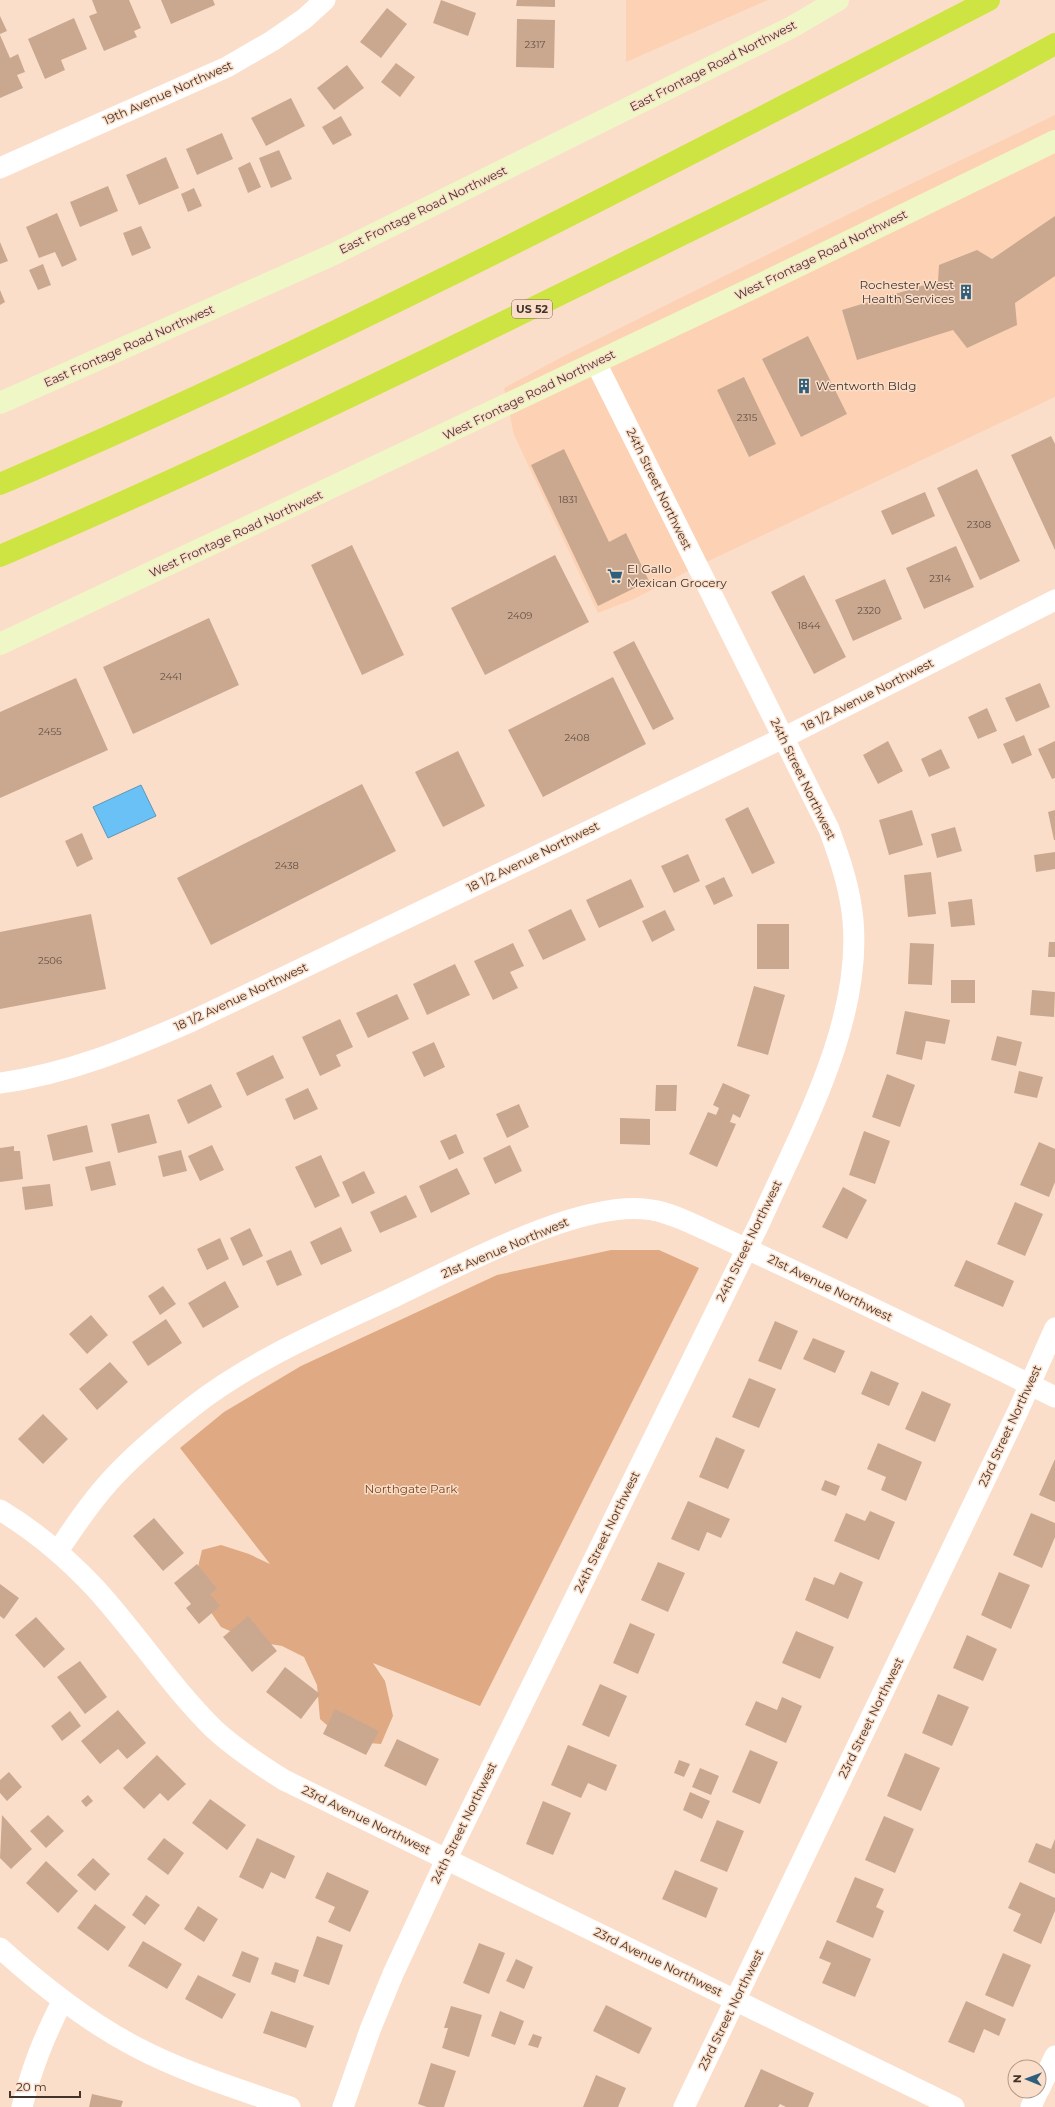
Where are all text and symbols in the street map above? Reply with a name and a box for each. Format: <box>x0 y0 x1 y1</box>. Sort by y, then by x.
street label: East Frontage Road Northwest <box>627 17 799 114</box>
house number: 2317 <box>525 38 546 51</box>
street label: 19th Avenue Northwest <box>101 57 235 128</box>
street label: East Frontage Road Northwest <box>336 162 509 257</box>
street label: West Frontage Road Northwest <box>732 206 910 303</box>
place label: Rochester West Health Services <box>859 277 954 306</box>
building icon: Rochester West Health Services <box>957 283 975 301</box>
road number: US 52 <box>512 300 552 318</box>
street label: East Frontage Road Northwest <box>41 301 216 390</box>
street label: West Frontage Road Northwest <box>440 346 618 443</box>
building icon: Wentworth Bldg <box>795 377 813 395</box>
place label: Wentworth Bldg <box>816 378 916 393</box>
house number: 2315 <box>737 411 758 424</box>
street label: 24th Street Northwest <box>623 425 696 552</box>
street label: West Frontage Road Northwest <box>147 487 325 580</box>
house number: 1831 <box>558 493 578 506</box>
house number: 2308 <box>967 518 991 531</box>
place label: El Gallo Mexican Grocery <box>627 561 727 590</box>
supermarket icon: El Gallo Mexican Grocery <box>606 567 624 585</box>
house number: 2314 <box>929 572 951 585</box>
house number: 2320 <box>857 604 881 617</box>
house number: 2409 <box>508 609 532 622</box>
house number: 1844 <box>797 619 821 632</box>
street label: 18 1/2 Avenue Northwest <box>800 655 936 734</box>
house number: 2441 <box>160 670 182 683</box>
street label: 24th Street Northwest <box>767 715 840 842</box>
house number: 2455 <box>38 725 62 738</box>
house number: 2408 <box>564 731 590 744</box>
street label: 18 1/2 Avenue Northwest <box>464 818 602 895</box>
house number: 2438 <box>275 859 299 872</box>
house number: 2506 <box>38 954 62 967</box>
street label: 18 1/2 Avenue Northwest <box>172 959 310 1034</box>
street label: 24th Street Northwest <box>713 1177 785 1304</box>
street label: 21st Avenue Northwest <box>439 1214 571 1281</box>
street label: 21st Avenue Northwest <box>765 1251 895 1324</box>
street label: 23rd Street Northwest <box>975 1362 1044 1489</box>
street label: 24th Street Northwest <box>571 1468 643 1595</box>
park label: Northgate Park <box>364 1481 458 1496</box>
street label: 23rd Street Northwest <box>835 1655 906 1781</box>
street label: 24th Street Northwest <box>428 1759 500 1886</box>
street label: 23rd Avenue Northwest <box>299 1782 433 1857</box>
street label: 23rd Avenue Northwest <box>591 1924 725 1999</box>
street label: 23rd Street Northwest <box>695 1947 766 2073</box>
north arrow <box>1007 2059 1047 2099</box>
scale bar <box>10 2073 80 2099</box>
text: N <box>1010 2074 1024 2083</box>
text: 20 m <box>16 2079 47 2094</box>

